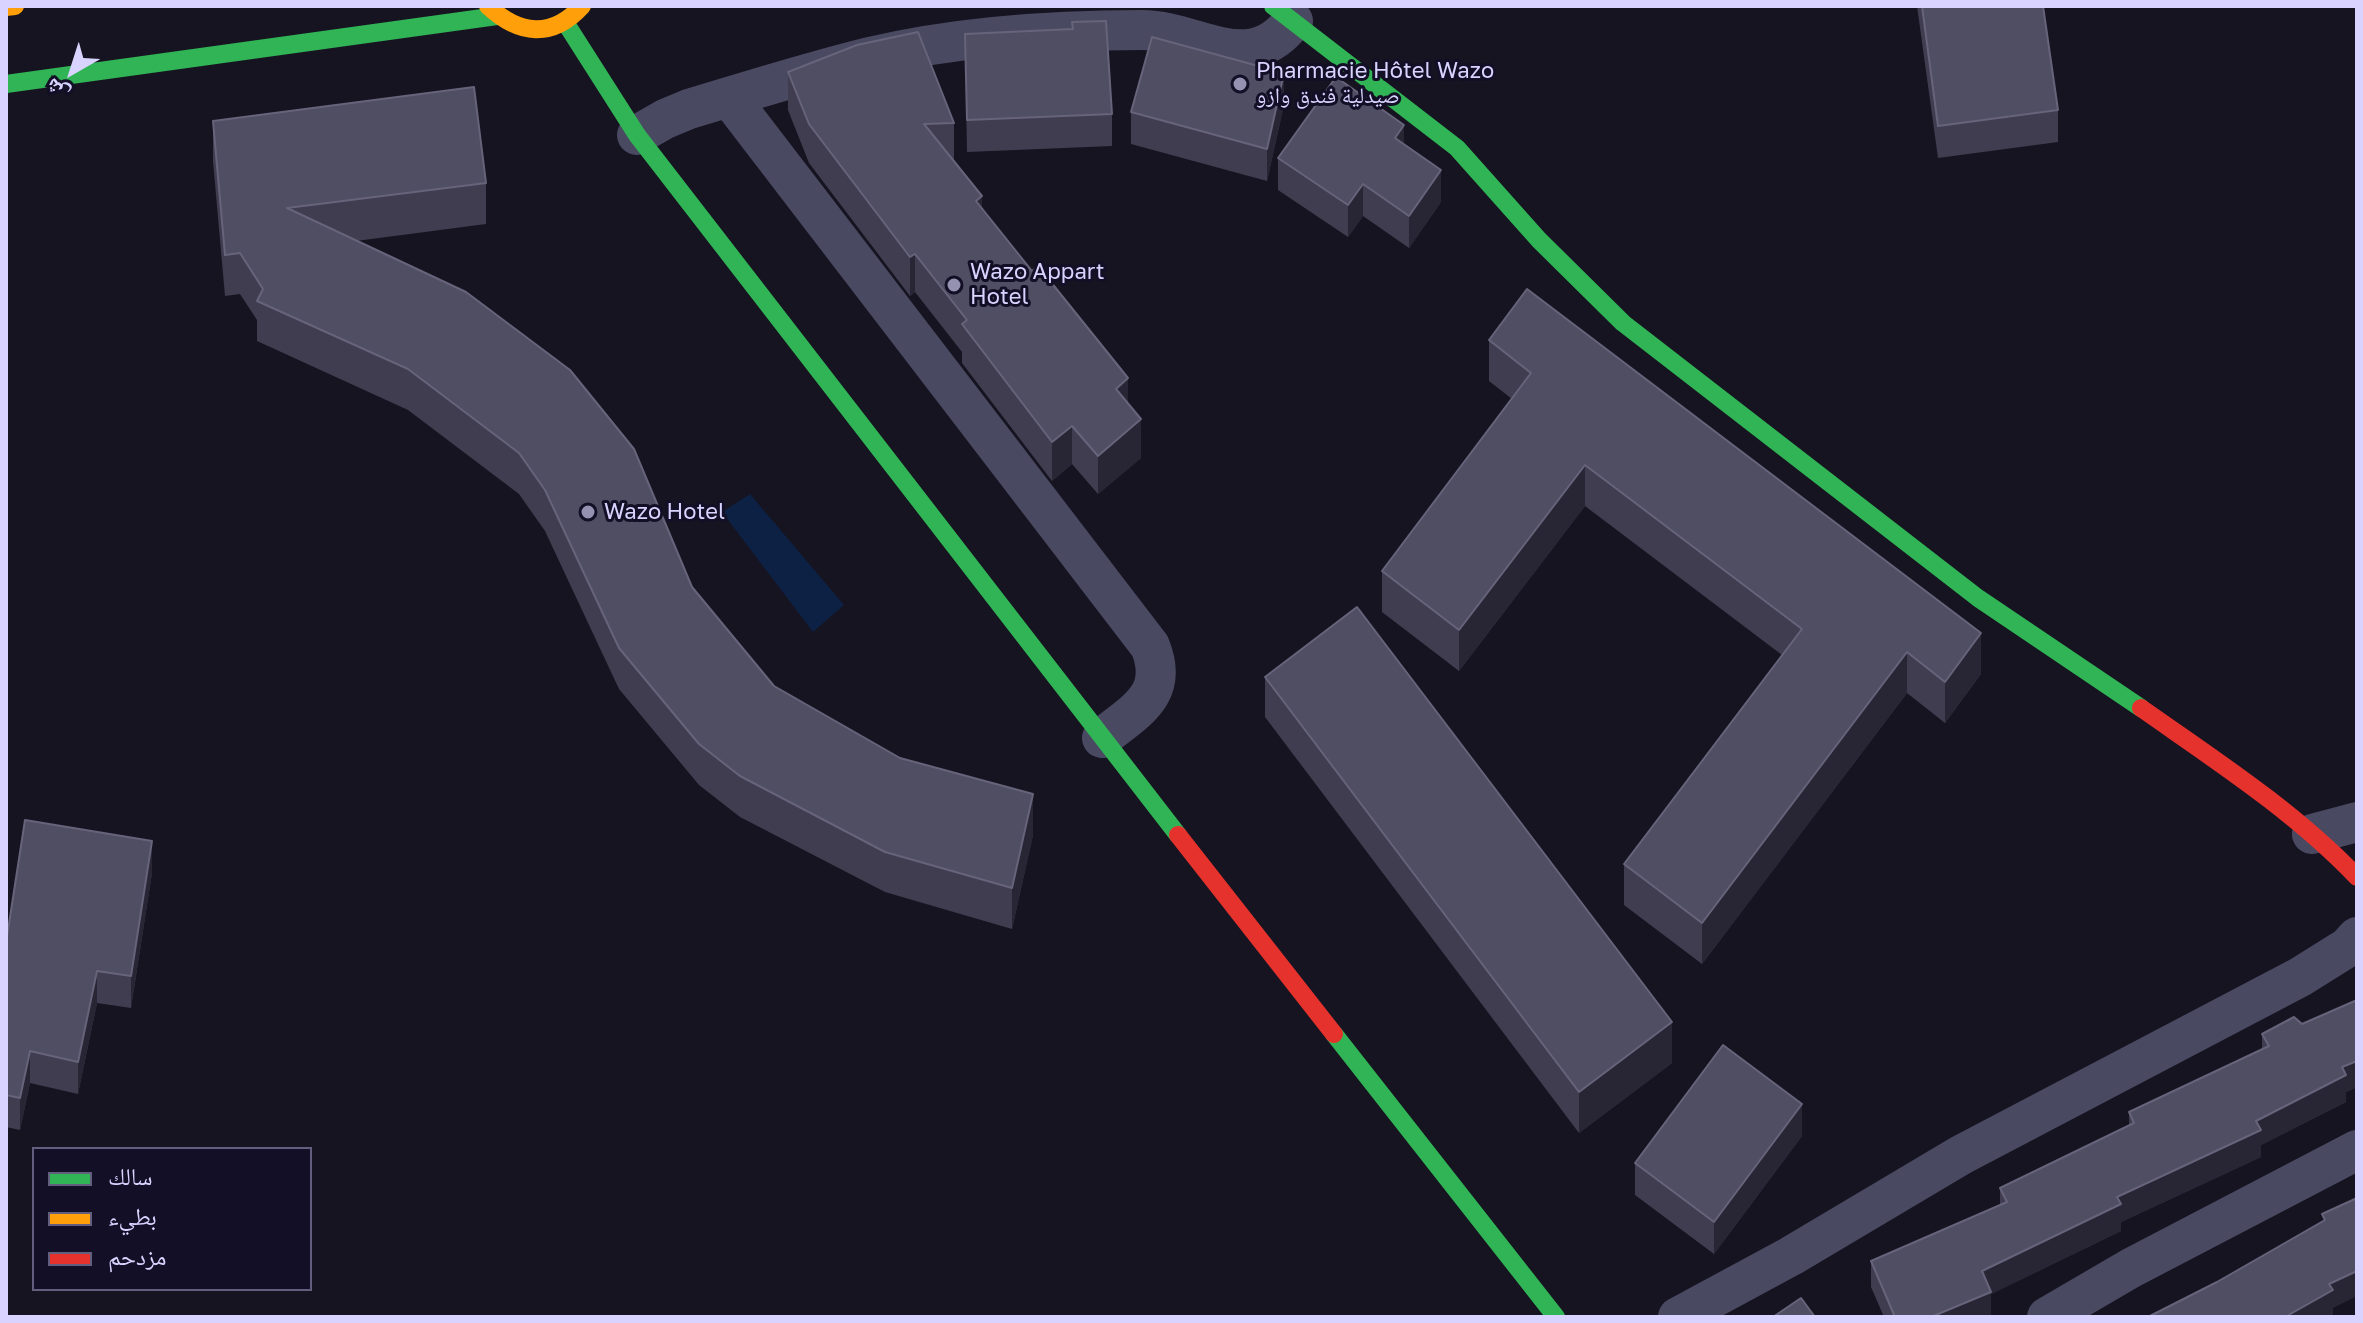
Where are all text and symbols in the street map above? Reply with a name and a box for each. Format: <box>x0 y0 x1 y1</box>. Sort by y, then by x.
north arrow <box>32 32 112 112</box>
place label: Pharmacie Hôtel Wazo صيدلية فندق وازو <box>1256 58 1494 110</box>
text: ش <box>39 73 74 109</box>
marker: Pharmacie Hôtel Wazo صيدلية فندق وازو <box>1231 75 1249 93</box>
place label: Wazo Appart Hotel <box>970 259 1105 310</box>
marker: Wazo Appart Hotel <box>945 276 963 294</box>
place label: Wazo Hotel <box>604 499 725 525</box>
marker: Wazo Hotel <box>579 503 597 521</box>
legend <box>32 1147 312 1291</box>
text: سالك <box>108 1161 153 1190</box>
text: بطيء <box>108 1201 157 1230</box>
text: مزدحم <box>108 1241 167 1270</box>

